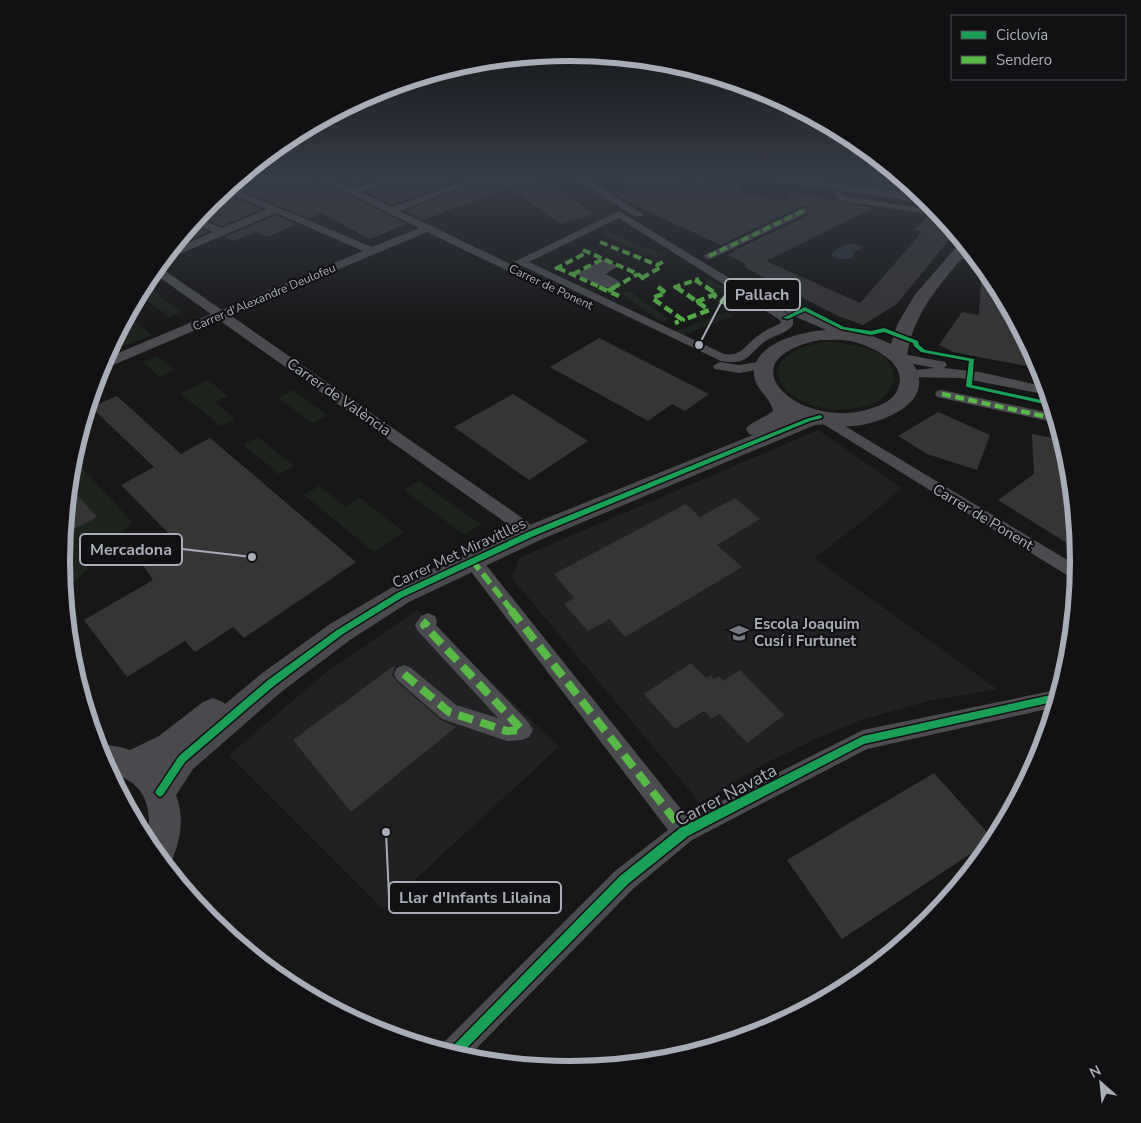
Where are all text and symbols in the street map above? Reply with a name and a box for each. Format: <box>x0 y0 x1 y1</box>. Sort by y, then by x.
legend <box>951 15 1126 80</box>
text: Ciclovía <box>996 25 1048 45</box>
text: Sendero <box>996 50 1052 70</box>
street label: Carrer d'Alexandre Deulofeu <box>190 260 338 334</box>
street label: Carrer de Ponent <box>506 260 596 314</box>
callout: Pallach <box>725 279 800 310</box>
text: Pallach <box>735 284 789 306</box>
street label: Carrer de València <box>283 354 395 440</box>
street label: Carrer de Ponent <box>929 479 1038 555</box>
street label: Carrer Met Miravitlles <box>389 513 529 593</box>
callout: Mercadona <box>80 534 182 565</box>
text: Mercadona <box>90 539 172 561</box>
place label: Escola Joaquim Cusí i Furtunet <box>754 614 860 651</box>
school or university icon: Escola Joaquim Cusí i Furtunet <box>728 622 750 644</box>
street label: Carrer Navata <box>671 758 781 832</box>
callout: Llar d'Infants Lilaina <box>389 882 561 913</box>
text: Llar d'Infants Lilaina <box>399 887 551 909</box>
north arrow <box>1076 1058 1126 1108</box>
text: N <box>1086 1061 1104 1083</box>

